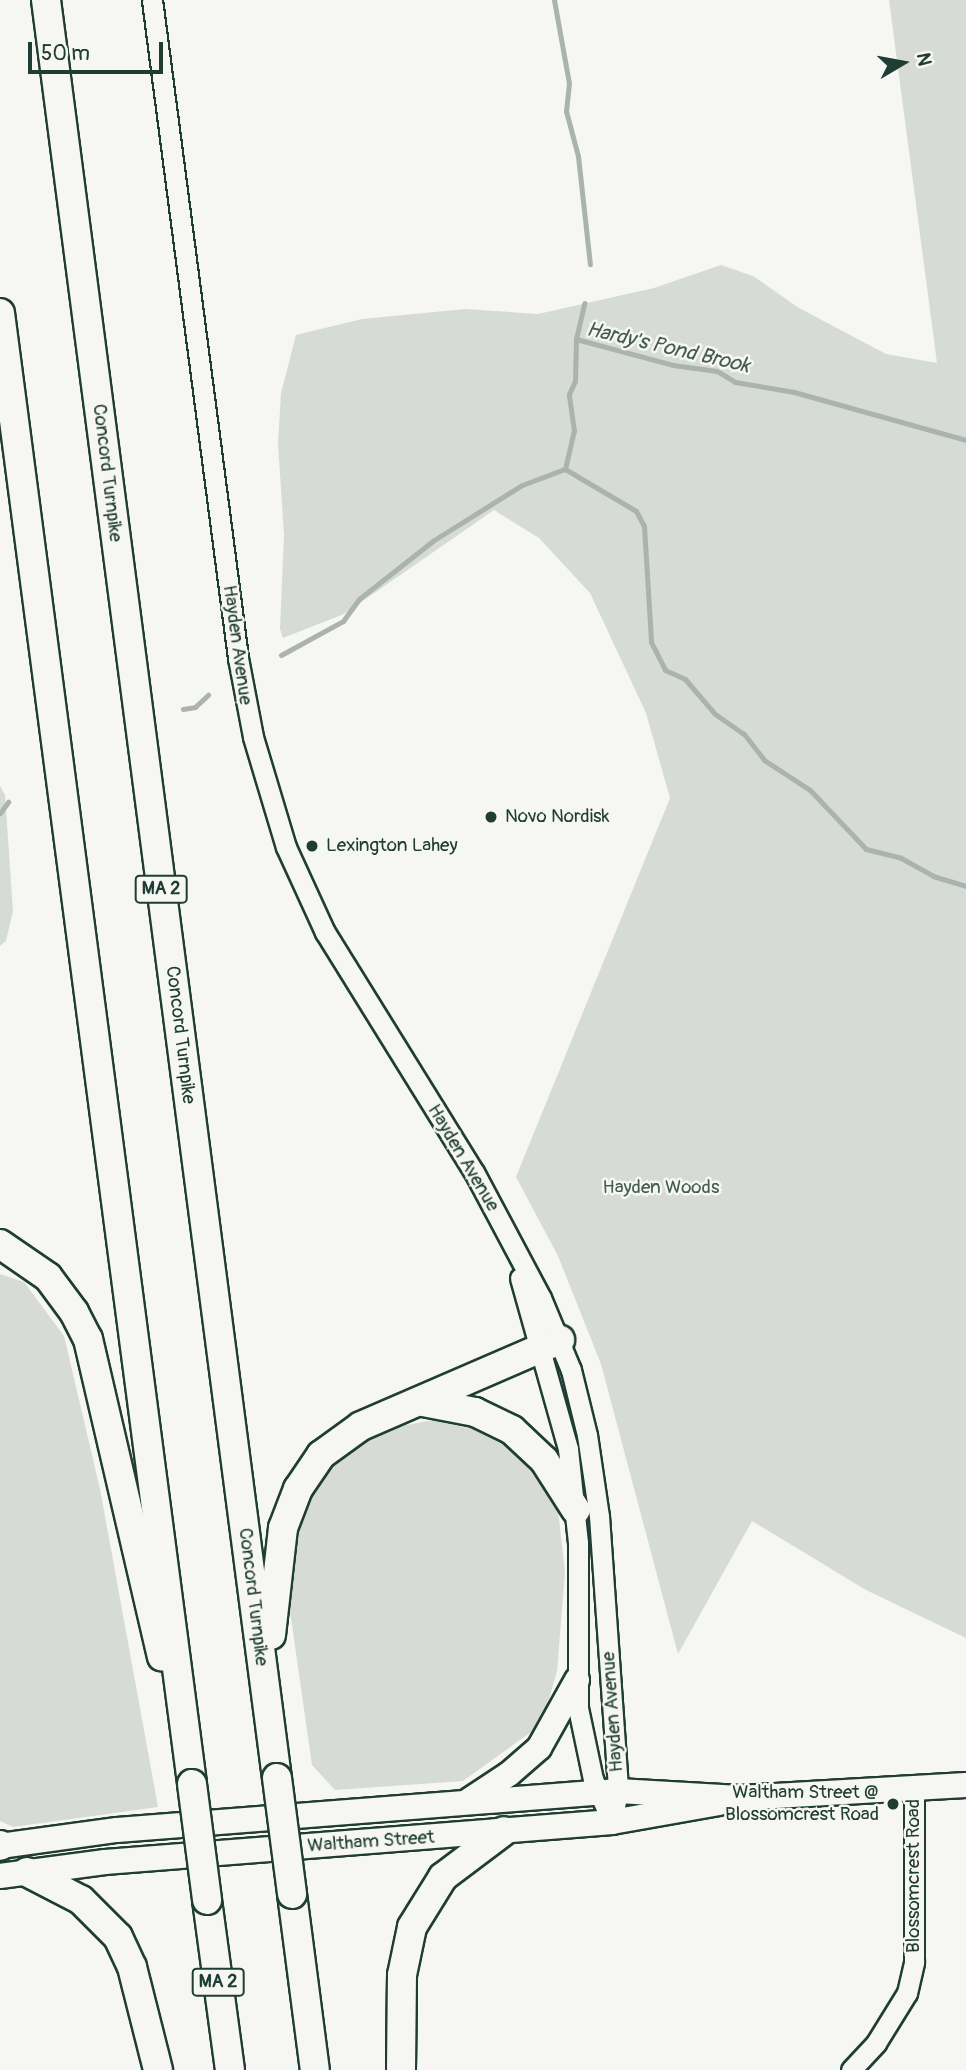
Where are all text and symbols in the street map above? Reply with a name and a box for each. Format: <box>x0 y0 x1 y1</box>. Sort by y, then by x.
scale bar <box>32 28 166 72</box>
north arrow <box>868 28 938 98</box>
text: 50 m <box>41 40 90 67</box>
text: N <box>911 51 937 68</box>
water label: Hardy's Pond Brook <box>584 317 752 379</box>
street label: Concord Turnpike <box>87 403 127 543</box>
street label: Hayden Avenue <box>217 584 257 706</box>
place label: Novo Nordisk <box>505 806 609 828</box>
marker: Novo Nordisk <box>483 809 499 825</box>
place label: Lexington Lahey <box>326 835 458 857</box>
marker: Lexington Lahey <box>304 838 320 854</box>
road number: MA 2 <box>133 874 189 904</box>
street label: Concord Turnpike <box>160 965 200 1105</box>
street label: Hayden Avenue <box>422 1100 504 1216</box>
park label: Hayden Woods <box>603 1177 719 1199</box>
street label: Concord Turnpike <box>233 1527 273 1667</box>
street label: Hayden Avenue <box>597 1651 629 1773</box>
place label: Waltham Street @ Blossomcrest Road <box>725 1782 879 1826</box>
marker: Waltham Street @ Blossomcrest Road <box>885 1796 901 1812</box>
street label: Blossomcrest Road <box>903 1799 925 1953</box>
street label: Waltham Street <box>307 1826 435 1858</box>
road number: MA 2 <box>190 1968 246 1996</box>

